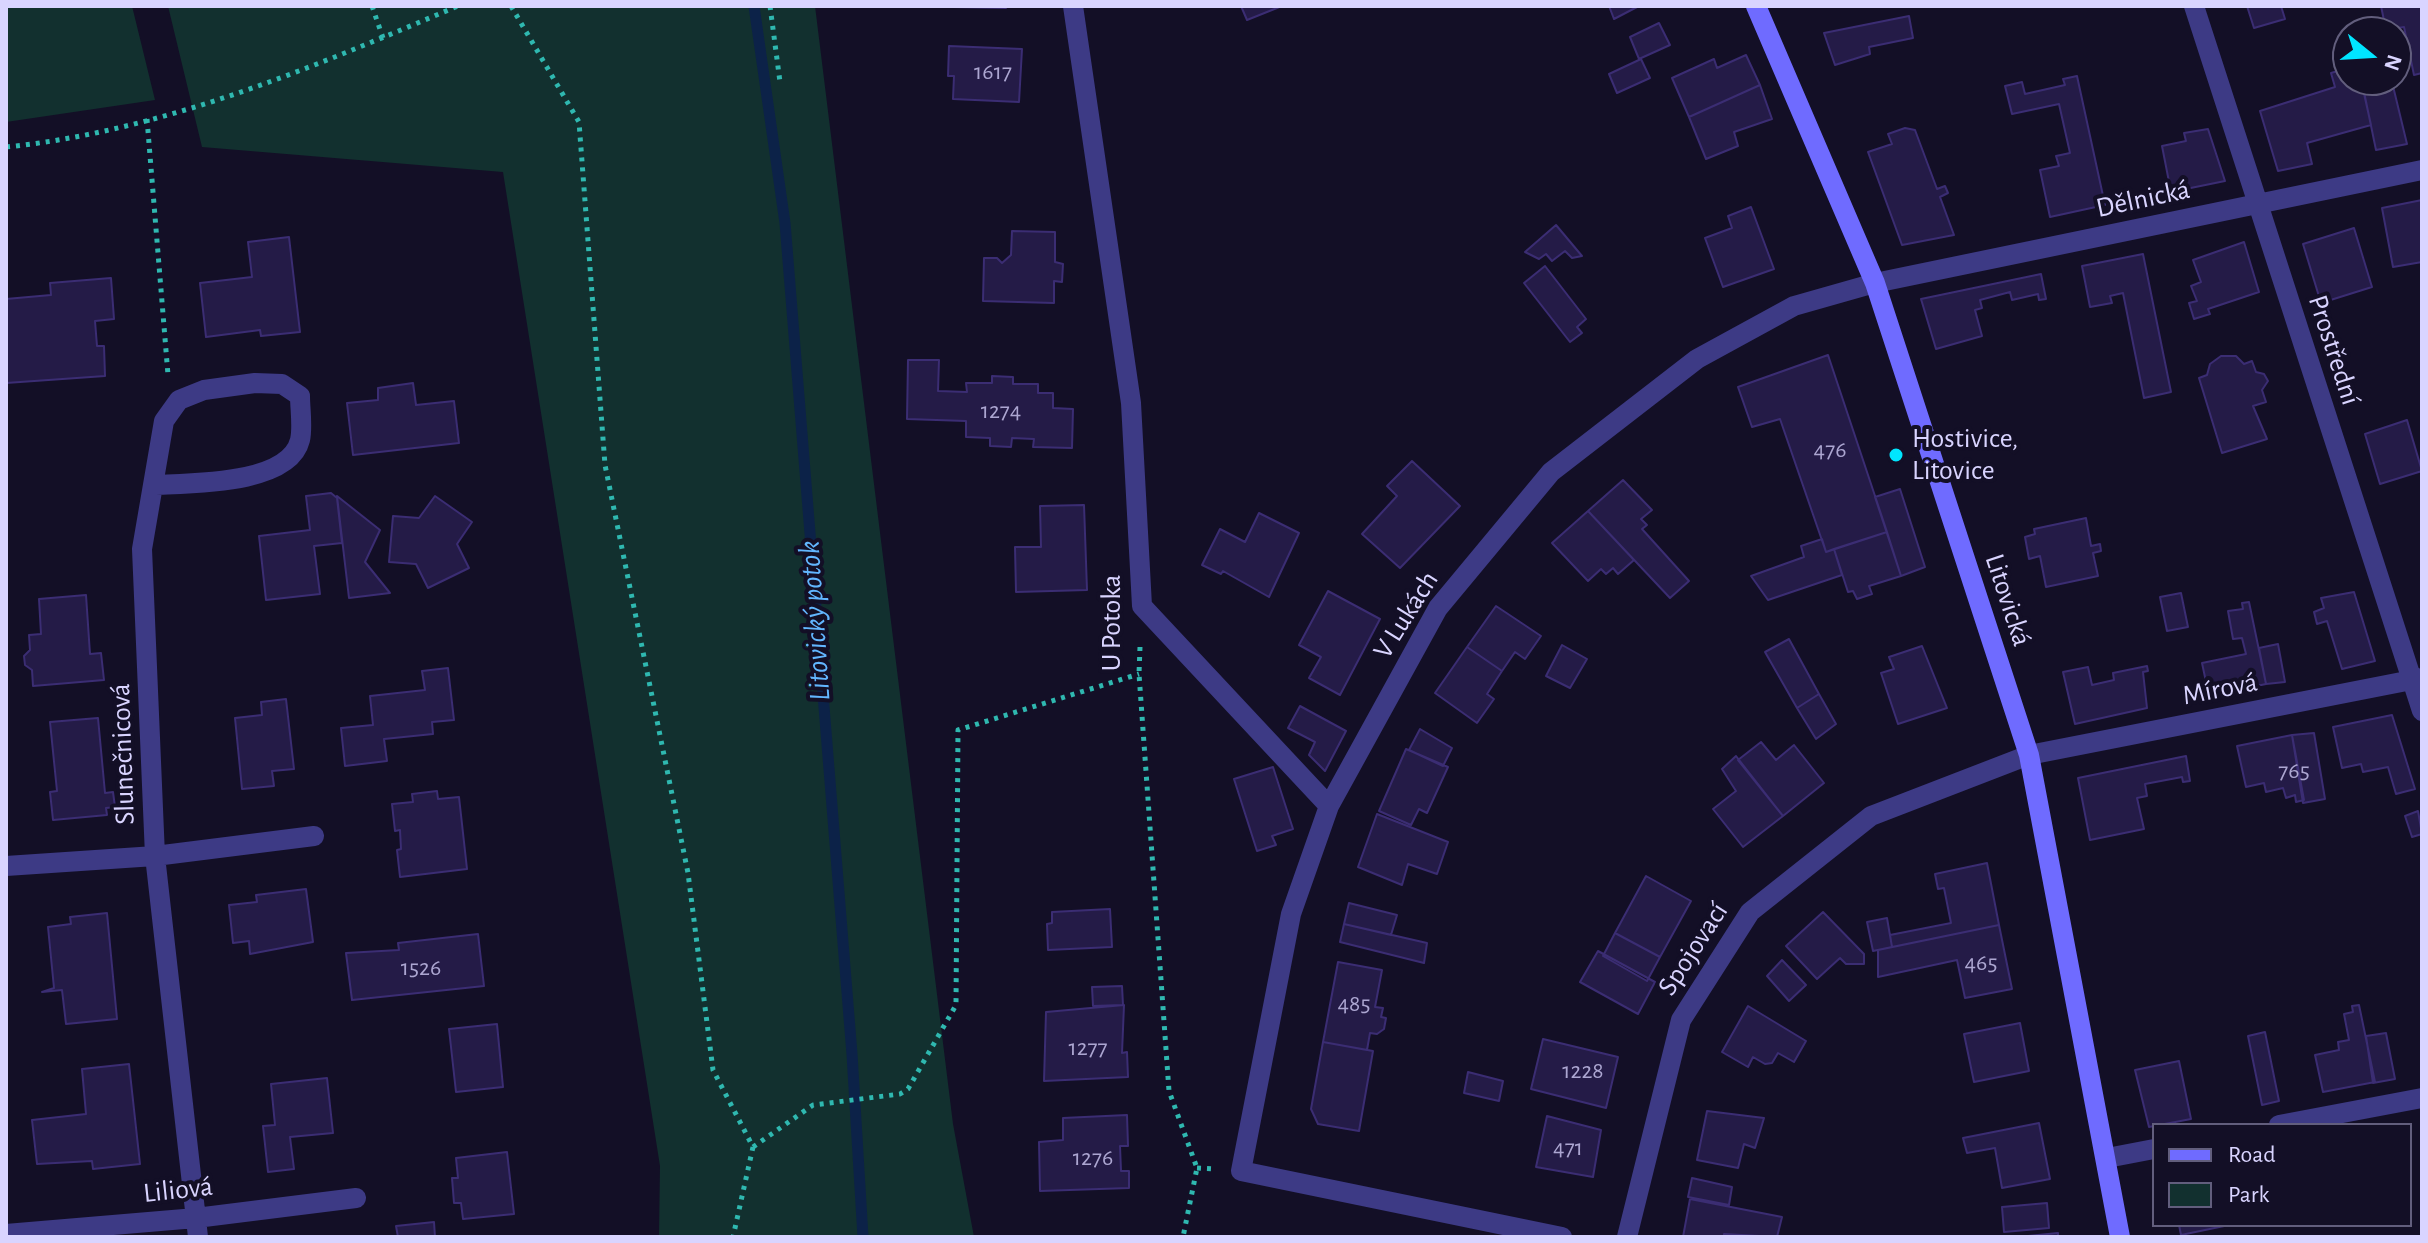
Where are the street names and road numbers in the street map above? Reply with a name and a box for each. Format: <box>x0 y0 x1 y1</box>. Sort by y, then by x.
street label: Dělnická <box>2093 173 2193 225</box>
street label: Prostřední <box>2300 291 2368 409</box>
street label: Litovická <box>1977 550 2039 650</box>
street label: V Lukách <box>1366 565 1446 665</box>
street label: U Potoka <box>1095 575 1129 671</box>
street label: Mírová <box>2180 665 2260 713</box>
street label: Slunečnicová <box>104 683 142 825</box>
street label: Spojovací <box>1651 896 1735 1002</box>
street label: Liliová <box>142 1170 214 1210</box>

